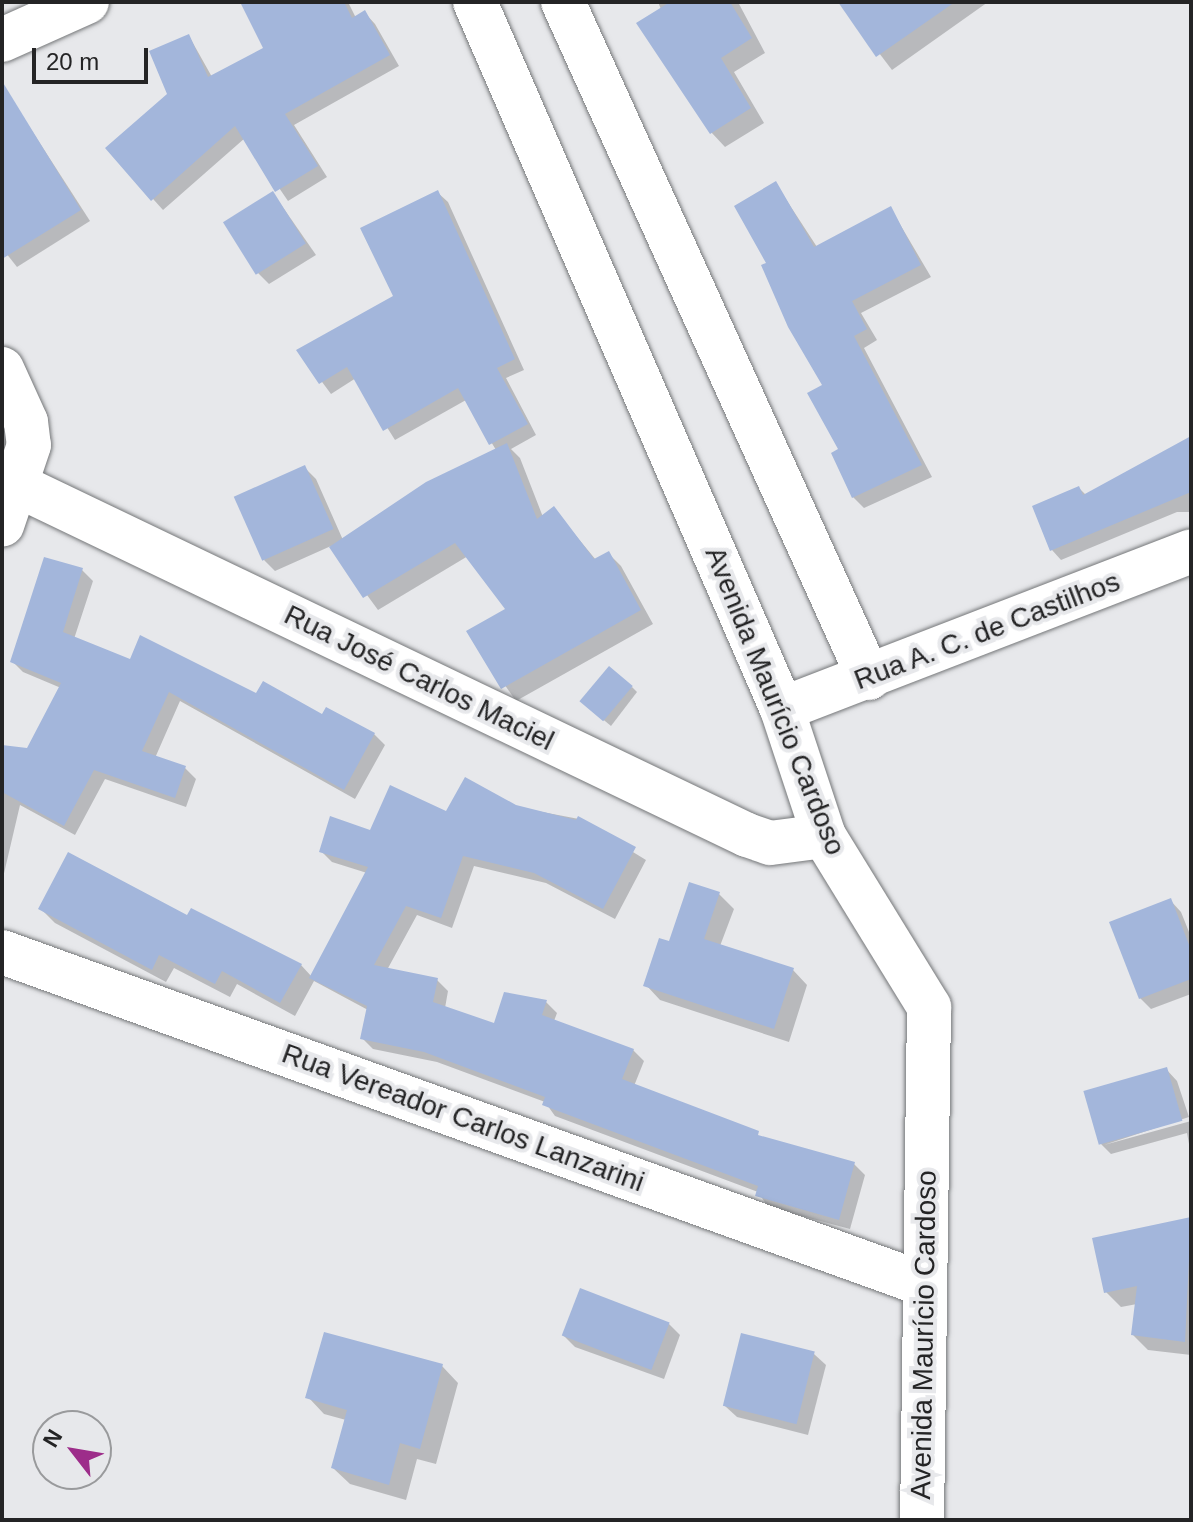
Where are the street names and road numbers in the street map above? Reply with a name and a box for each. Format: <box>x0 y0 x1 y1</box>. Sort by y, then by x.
street label: Avenida Maurício Cardoso <box>698 542 852 860</box>
street label: Rua A. C. de Castilhos <box>849 565 1125 697</box>
street label: Rua José Carlos Maciel <box>279 598 559 758</box>
street label: Rua Vereador Carlos Lanzarini <box>277 1037 649 1199</box>
street label: Avenida Maurício Cardoso <box>904 1170 944 1500</box>

